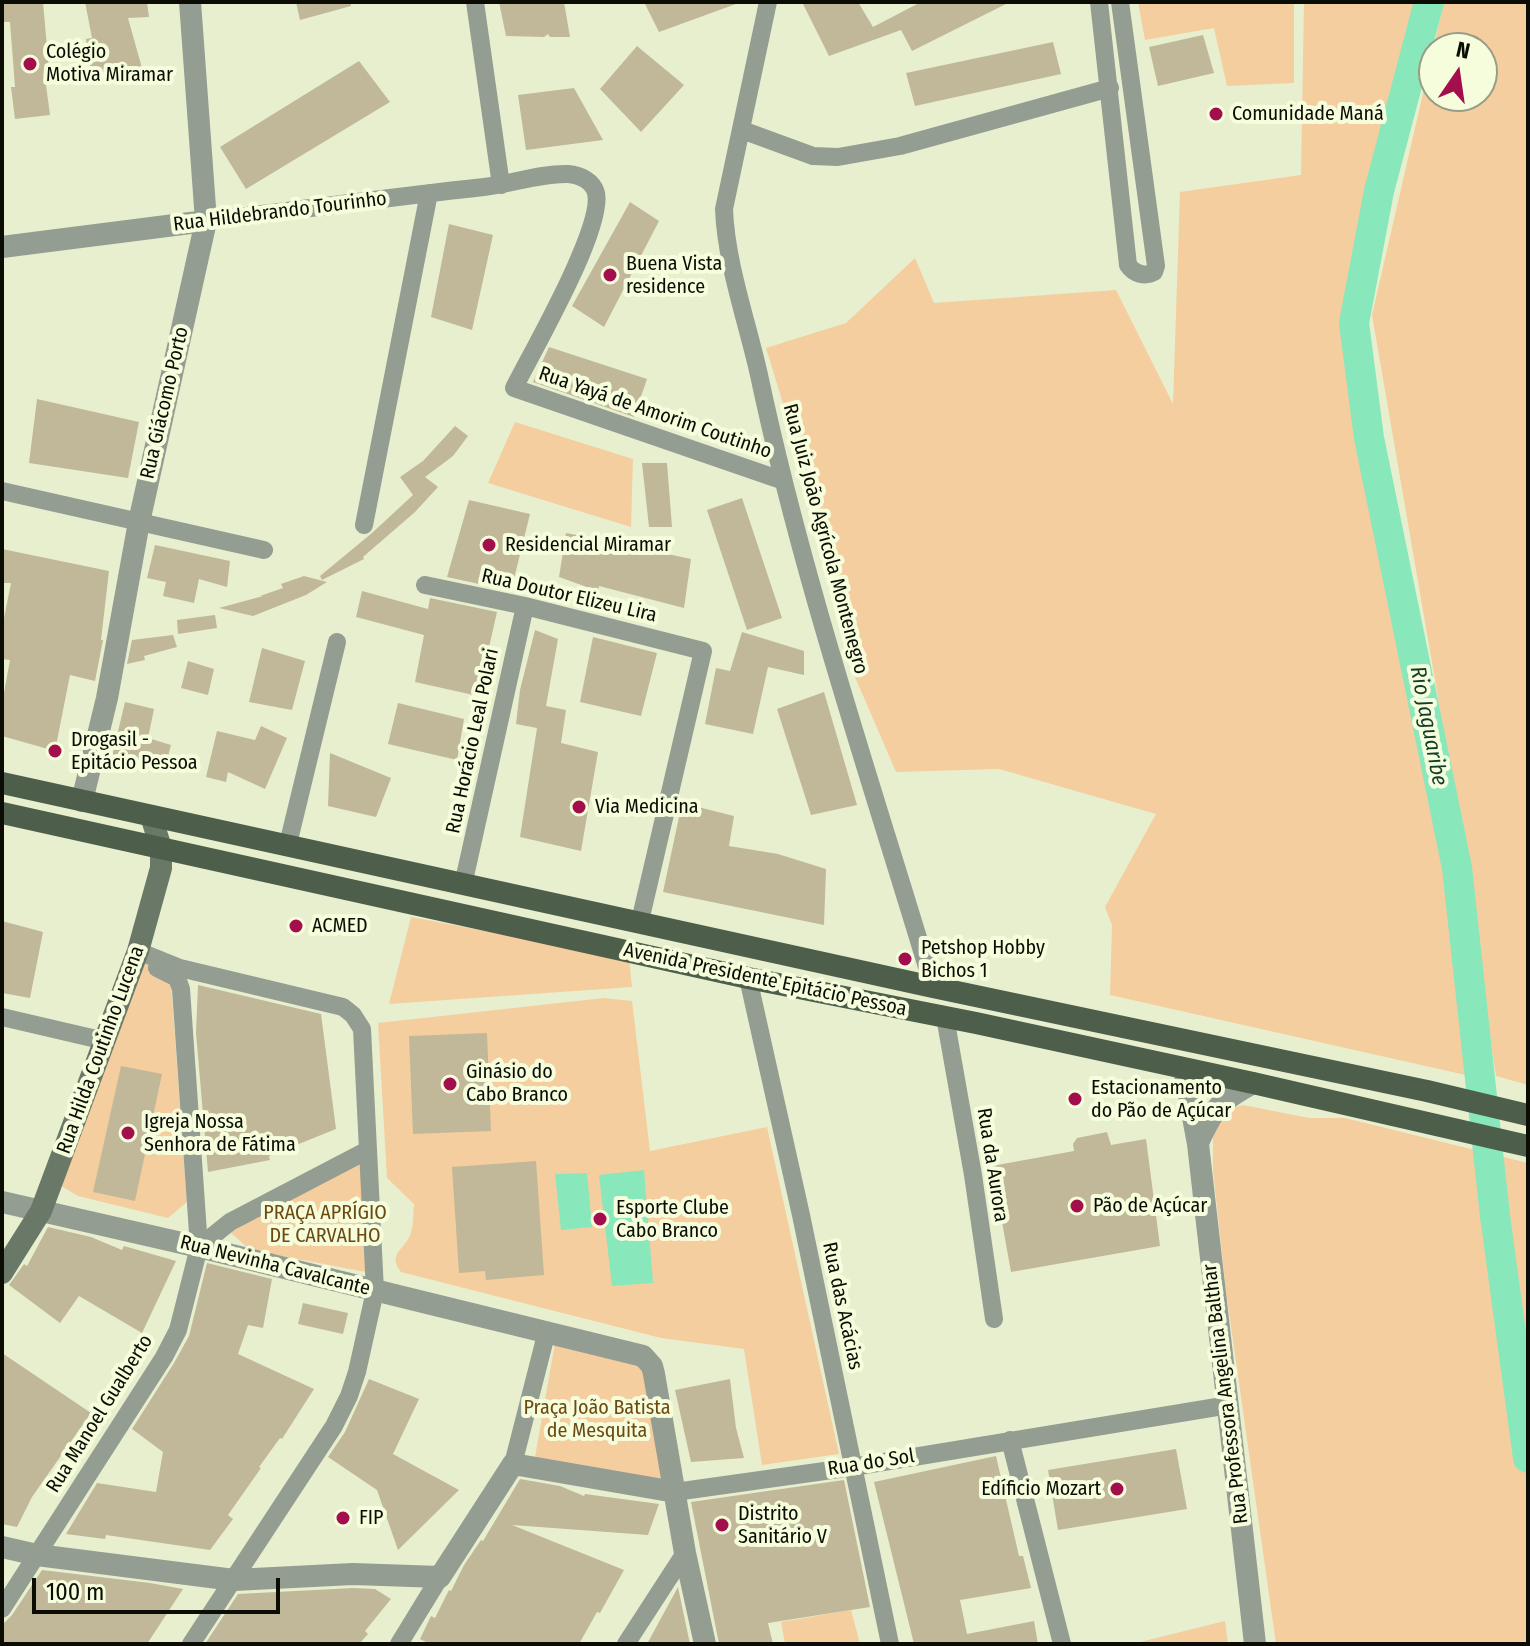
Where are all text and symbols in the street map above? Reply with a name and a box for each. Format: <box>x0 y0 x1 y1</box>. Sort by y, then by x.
north arrow <box>1418 32 1498 112</box>
text: N <box>1454 35 1473 65</box>
place label: Colégio Motiva Miramar <box>46 40 173 87</box>
marker: Colégio Motiva Miramar <box>21 55 39 73</box>
place label: Comunidade Maná <box>1232 102 1384 126</box>
marker: Comunidade Maná <box>1207 105 1225 123</box>
street label: Rua Hildebrando Tourinho <box>172 187 388 237</box>
place label: Buena Vista residence <box>626 252 722 299</box>
marker: Buena Vista residence <box>601 266 619 284</box>
street label: Rua Giácomo Porto <box>136 325 194 481</box>
street label: Rua Yayá de Amorim Coutinho <box>535 362 775 464</box>
street label: Rua Juiz João Agrícola Montenegro <box>777 401 873 677</box>
place label: Residencial Miramar <box>505 533 671 557</box>
marker: Residencial Miramar <box>480 536 498 554</box>
street label: Rua Doutor Elizeu Lira <box>479 564 659 628</box>
street label: Rua Horácio Leal Polari <box>442 646 504 836</box>
water label: Rio Jaguaribe <box>1403 664 1453 788</box>
place label: Drogasil - Epitácio Pessoa <box>71 728 198 775</box>
marker: Drogasil - Epitácio Pessoa <box>46 742 64 760</box>
place label: Via Medicina <box>595 795 699 819</box>
marker: Via Medicina <box>570 798 588 816</box>
place label: ACMED <box>312 914 368 938</box>
marker: ACMED <box>287 917 305 935</box>
place label: Petshop Hobby Bichos 1 <box>921 936 1045 983</box>
street label: Avenida Presidente Epitácio Pessoa <box>621 938 909 1022</box>
street label: Rua Hilda Coutinho Lucena <box>52 943 150 1157</box>
marker: Petshop Hobby Bichos 1 <box>896 950 914 968</box>
place label: Ginásio do Cabo Branco <box>466 1060 568 1107</box>
marker: Ginásio do Cabo Branco <box>441 1075 459 1093</box>
place label: Estacionamento do Pão de Açúcar <box>1091 1076 1231 1123</box>
marker: Estacionamento do Pão de Açúcar <box>1066 1090 1084 1108</box>
street label: Rua da Aurora <box>971 1106 1013 1224</box>
place label: Igreja Nossa Senhora de Fátima <box>144 1110 296 1157</box>
marker: Igreja Nossa Senhora de Fátima <box>119 1124 137 1142</box>
place label: Pão de Açúcar <box>1093 1194 1207 1218</box>
place label: Esporte Clube Cabo Branco <box>616 1196 729 1243</box>
marker: Pão de Açúcar <box>1068 1197 1086 1215</box>
park label: PRAÇA APRÍGIO DE CARVALHO <box>263 1201 387 1248</box>
marker: Esporte Clube Cabo Branco <box>591 1210 609 1228</box>
street label: Rua Nevinha Cavalcante <box>177 1231 373 1301</box>
street label: Rua das Acácias <box>817 1240 867 1372</box>
street label: Rua Professora Angelina Balthar <box>1198 1263 1254 1525</box>
street label: Rua Manoel Gualberto <box>42 1331 158 1497</box>
park label: Praça João Batista de Mesquita <box>524 1396 670 1443</box>
street label: Rua do Sol <box>826 1444 916 1482</box>
place label: Edíficio Mozart <box>981 1477 1101 1501</box>
marker: Edíficio Mozart <box>1108 1480 1126 1498</box>
place label: Distrito Sanitário V <box>738 1502 827 1549</box>
place label: FIP <box>359 1506 383 1530</box>
marker: FIP <box>334 1509 352 1527</box>
marker: Distrito Sanitário V <box>713 1516 731 1534</box>
scale bar <box>36 1562 284 1612</box>
text: 100 m <box>46 1578 104 1606</box>

